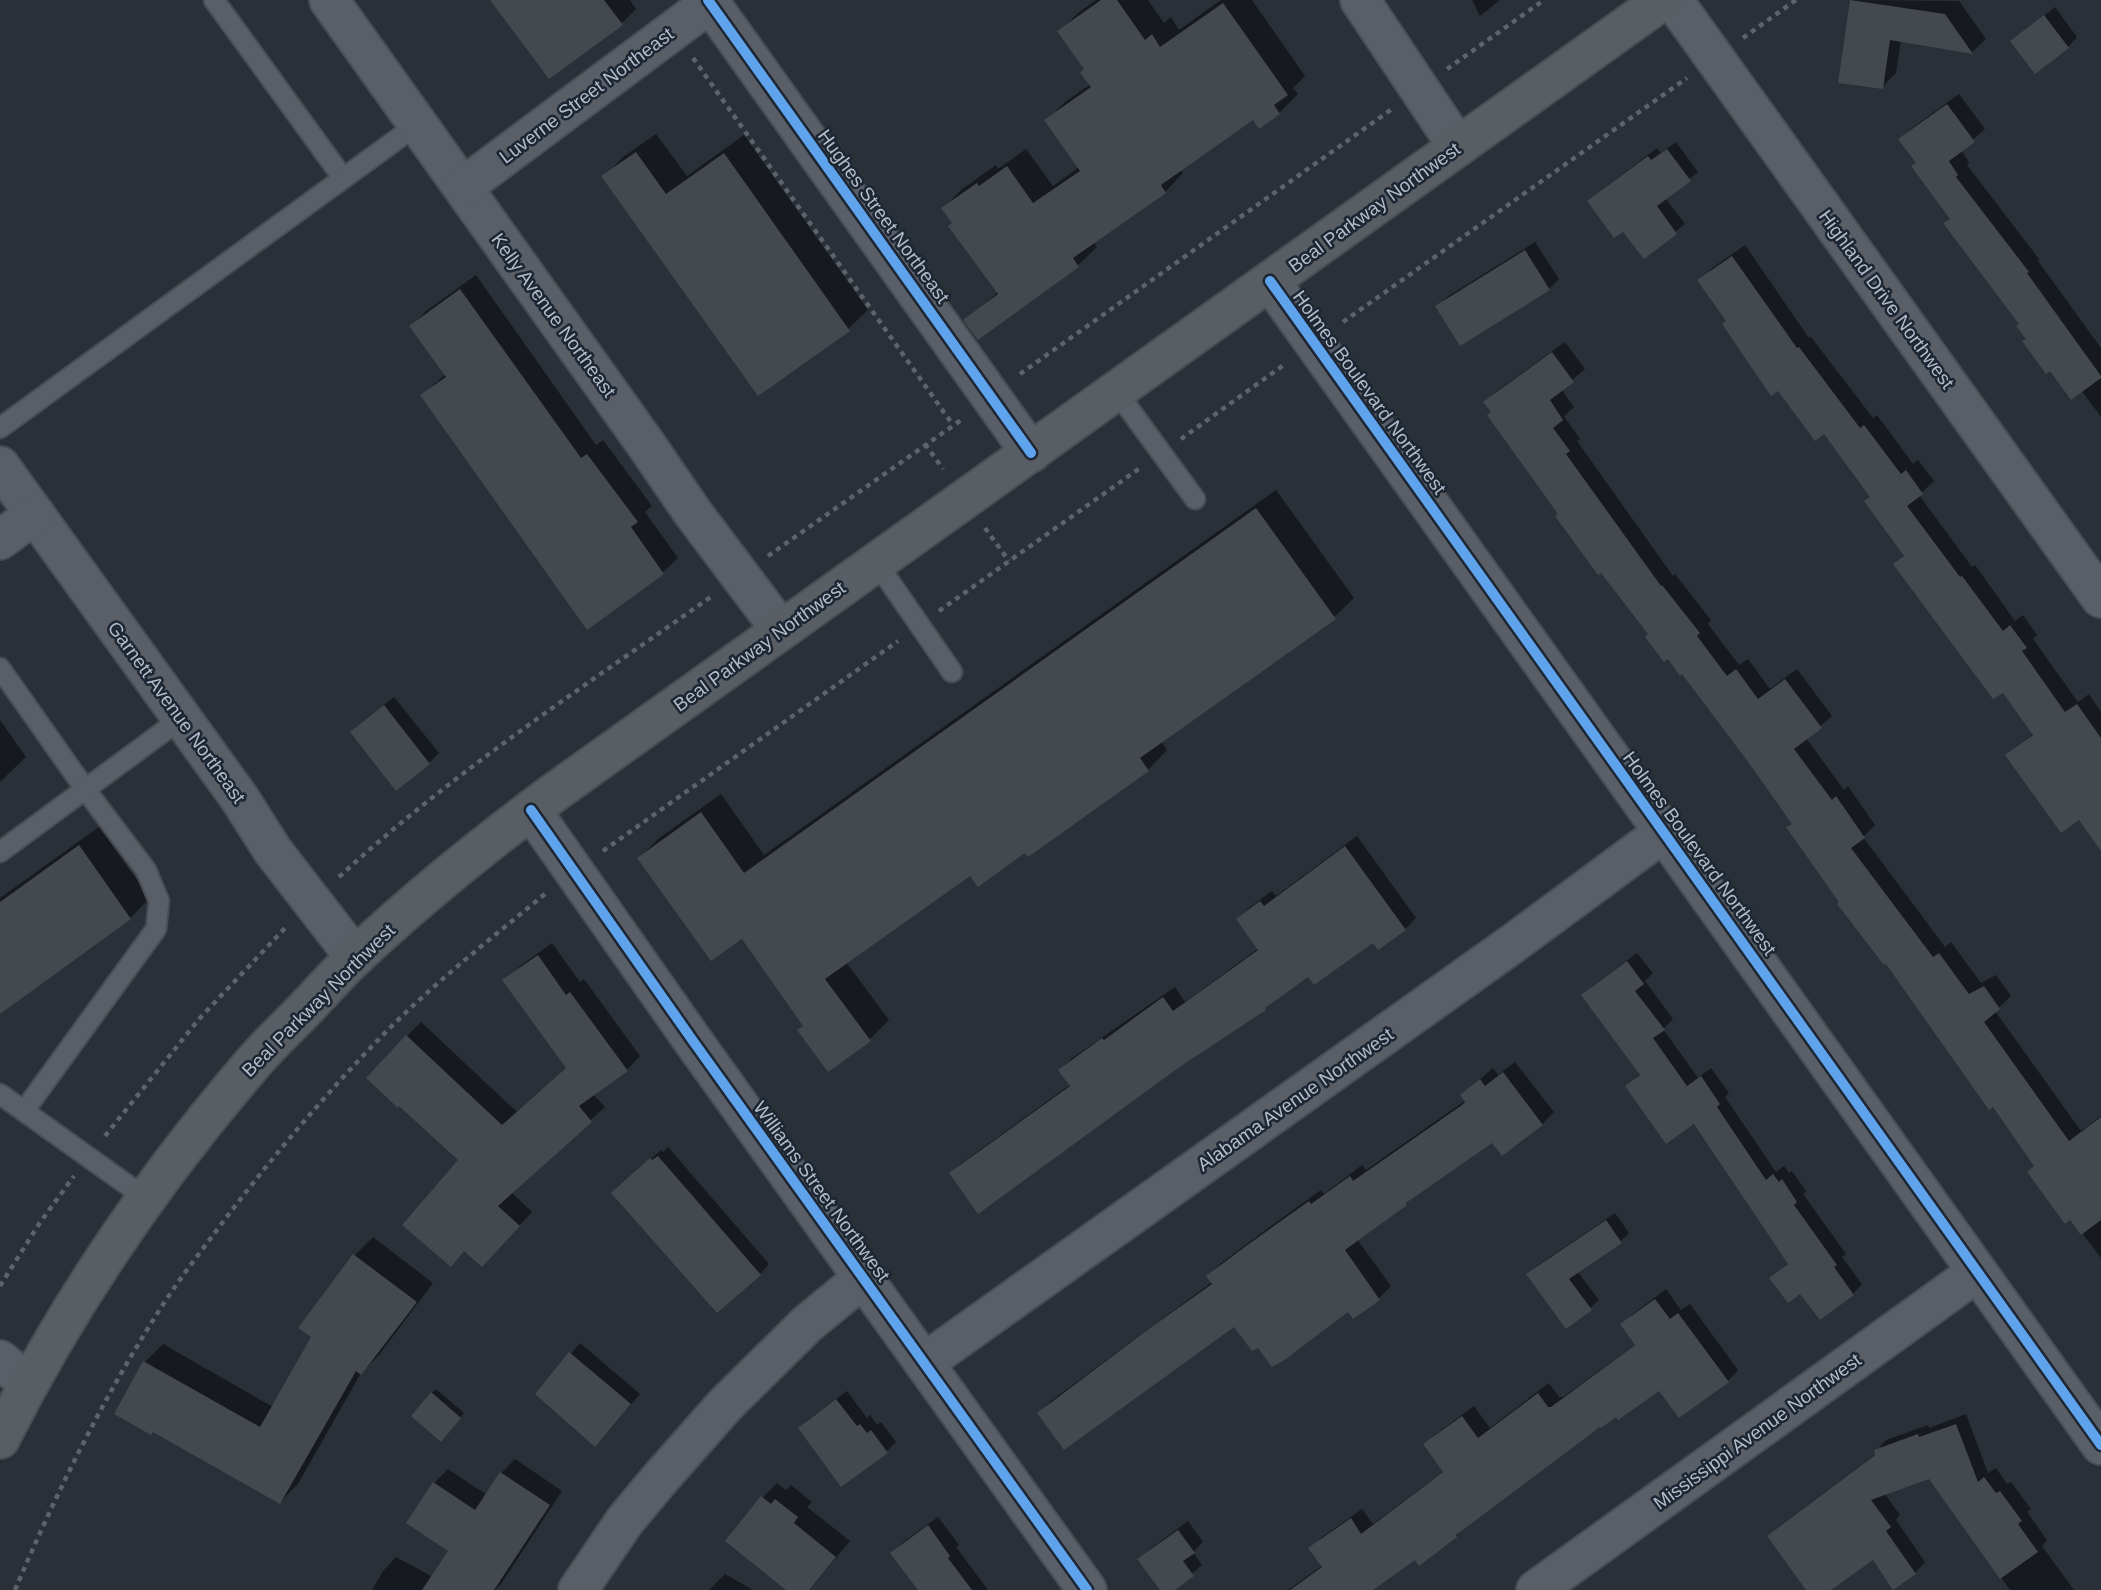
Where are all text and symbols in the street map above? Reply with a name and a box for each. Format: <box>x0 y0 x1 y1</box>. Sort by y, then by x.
street label: Luverne Street Northeast <box>495 23 678 168</box>
street label: Hughes Street Northeast <box>814 126 954 308</box>
street label: Beal Parkway Northwest <box>1284 138 1465 277</box>
street label: Highland Drive Northwest <box>1815 206 1959 393</box>
street label: Kelly Avenue Northeast <box>487 229 620 402</box>
street label: Holmes Boulevard Northwest <box>1289 287 1451 499</box>
street label: Beal Parkway Northwest <box>669 577 850 716</box>
street label: Garnett Avenue Northeast <box>104 617 250 808</box>
street label: Holmes Boulevard Northwest <box>1619 748 1781 960</box>
street label: Beal Parkway Northwest <box>238 919 399 1081</box>
street label: Alabama Avenue Northwest <box>1193 1023 1398 1175</box>
street label: Williams Street Northwest <box>749 1097 894 1286</box>
street label: Mississippi Avenue Northwest <box>1650 1349 1866 1514</box>

